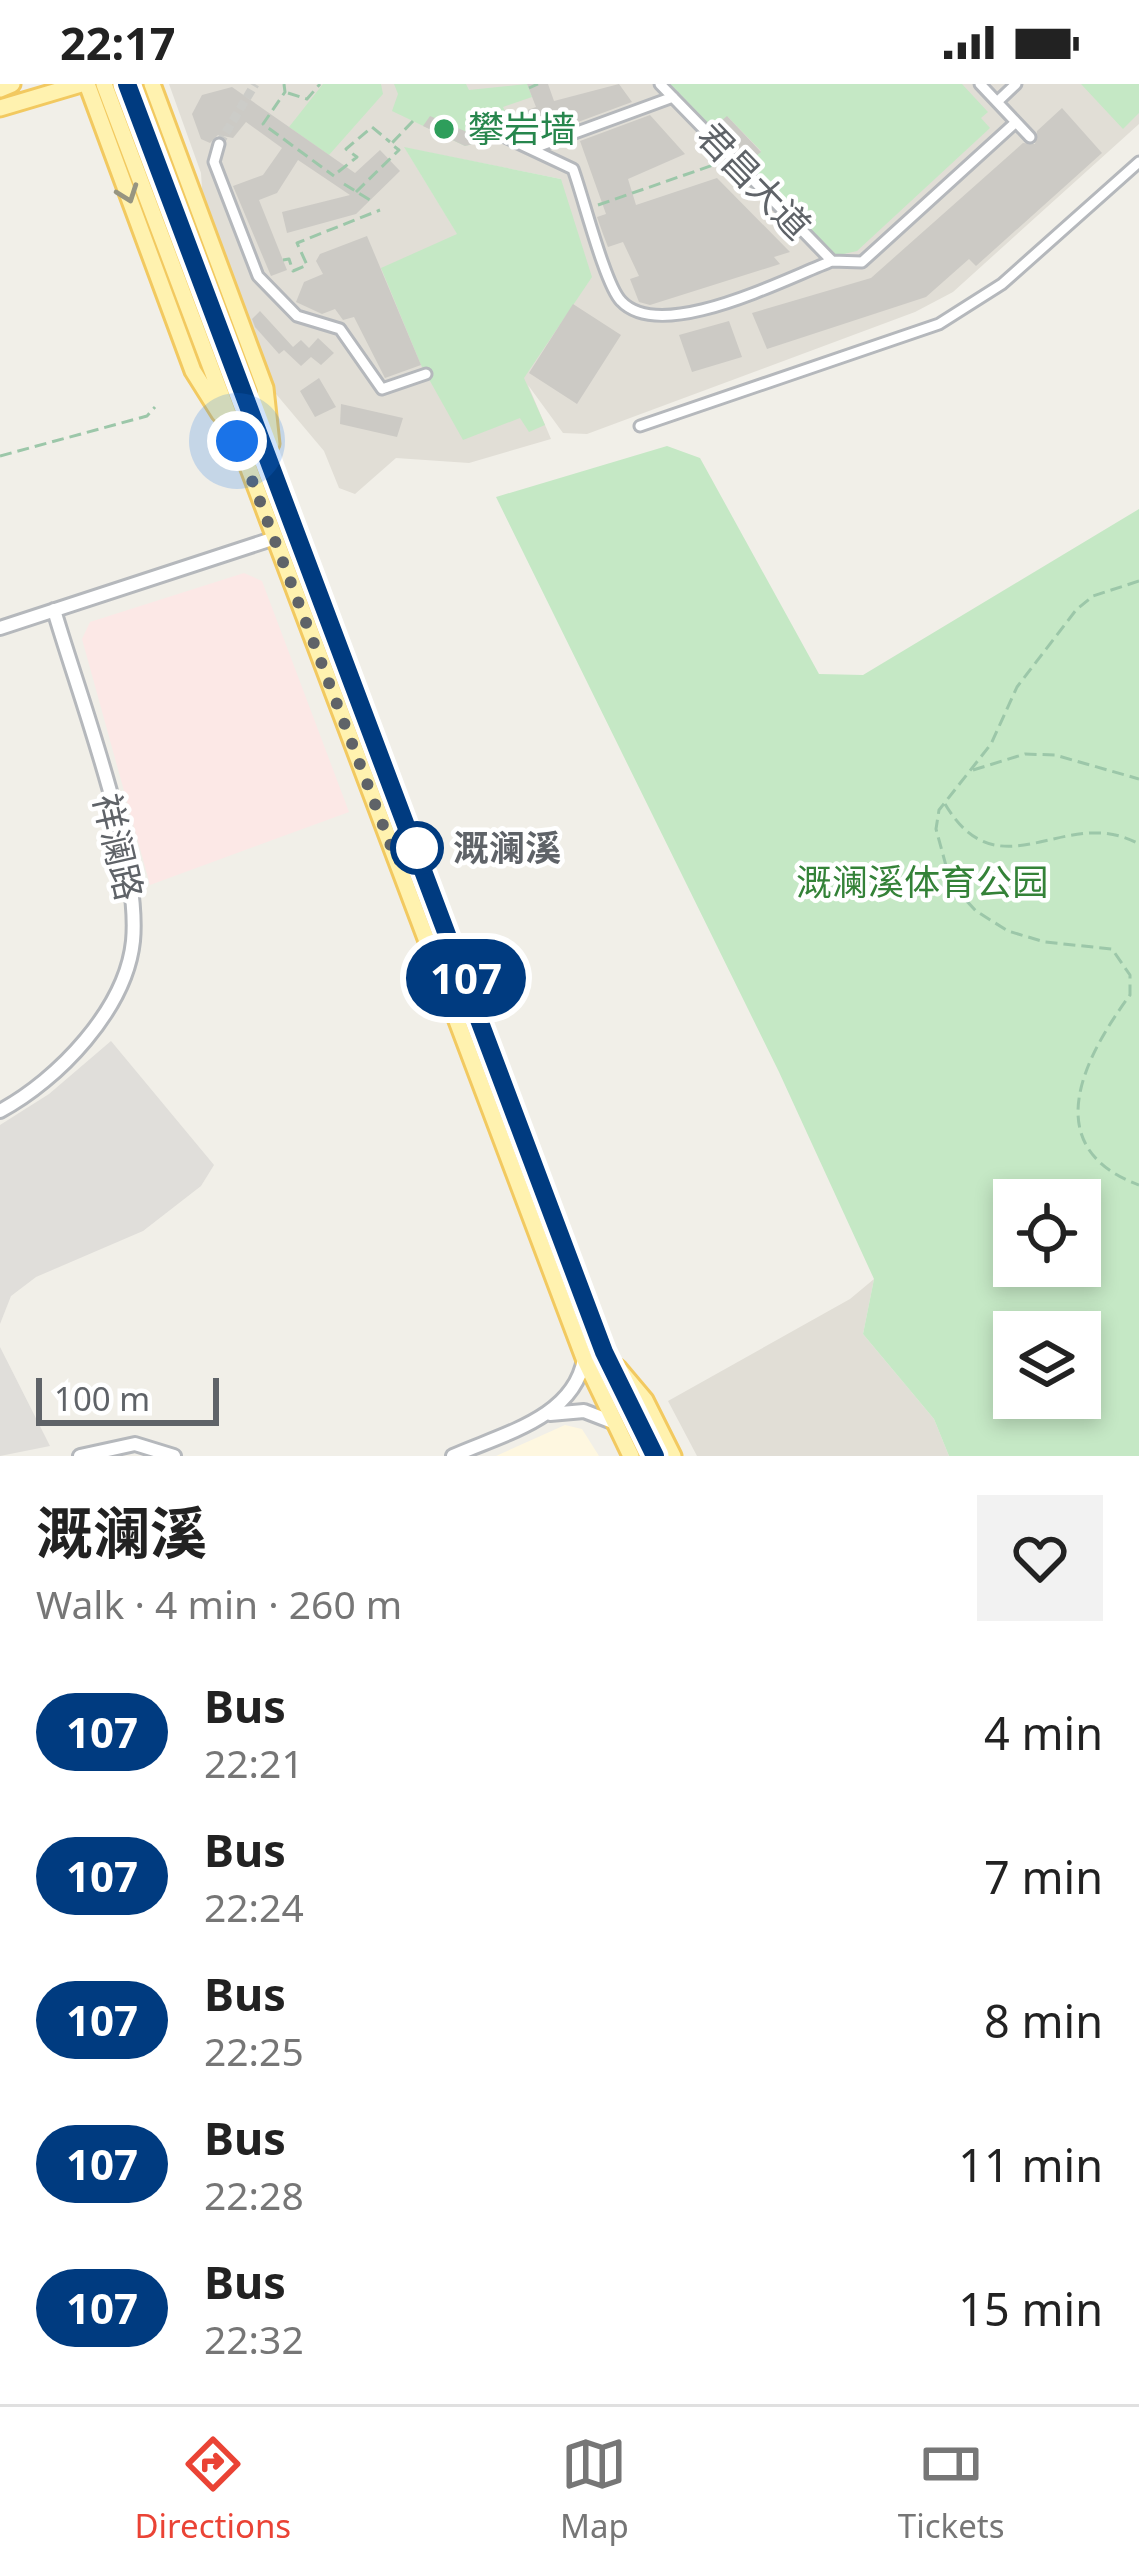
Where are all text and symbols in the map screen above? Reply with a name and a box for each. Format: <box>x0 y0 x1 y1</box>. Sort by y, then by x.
text: 22:17 <box>60 12 176 73</box>
place label: 攀岩墙 <box>468 104 576 153</box>
street label: 君昌大道 <box>687 112 822 249</box>
marker: 攀岩墙 <box>431 116 457 142</box>
one-way arrow <box>113 182 138 203</box>
your location <box>207 411 267 471</box>
street label: 祥澜路 <box>82 789 155 905</box>
marker: 溉澜溪 <box>392 823 442 873</box>
place label: 溉澜溪 <box>453 823 561 872</box>
park label: 溉澜溪体育公园 <box>796 857 1048 906</box>
line badge: 107 <box>397 939 535 1017</box>
text: 107 <box>430 949 502 1006</box>
map controls <box>993 1179 1101 1419</box>
button: locate <box>993 1179 1101 1287</box>
button: layers <box>993 1311 1101 1419</box>
scale bar <box>36 1372 219 1425</box>
text: 100 m <box>54 1376 150 1421</box>
text: 溉澜溪 <box>36 1493 207 1571</box>
button: heart <box>977 1495 1103 1621</box>
text: Walk · 4 min · 260 m <box>36 1577 402 1630</box>
text: Bus <box>204 1675 286 1736</box>
text: 4 min <box>984 1702 1103 1763</box>
text: 107 <box>66 1703 138 1760</box>
text: 22:21 <box>204 1736 304 1789</box>
text: Bus <box>204 1819 286 1880</box>
text: 7 min <box>984 1846 1103 1907</box>
text: 107 <box>66 1847 138 1904</box>
text: 22:24 <box>204 1880 304 1933</box>
text: Bus <box>204 1963 286 2024</box>
text: 8 min <box>984 1990 1103 2051</box>
text: 107 <box>66 1991 138 2048</box>
text: 22:25 <box>204 2024 304 2077</box>
text: Bus <box>204 2107 286 2168</box>
text: 11 min <box>958 2134 1103 2195</box>
text: 107 <box>66 2135 138 2192</box>
text: 22:28 <box>204 2168 304 2221</box>
text: Bus <box>204 2251 286 2312</box>
text: 15 min <box>958 2278 1103 2339</box>
text: 107 <box>66 2279 138 2336</box>
text: 22:32 <box>204 2312 304 2365</box>
tab: Directions <box>134 2431 291 2548</box>
tab: Map <box>560 2431 629 2548</box>
tab: Tickets <box>898 2431 1004 2548</box>

